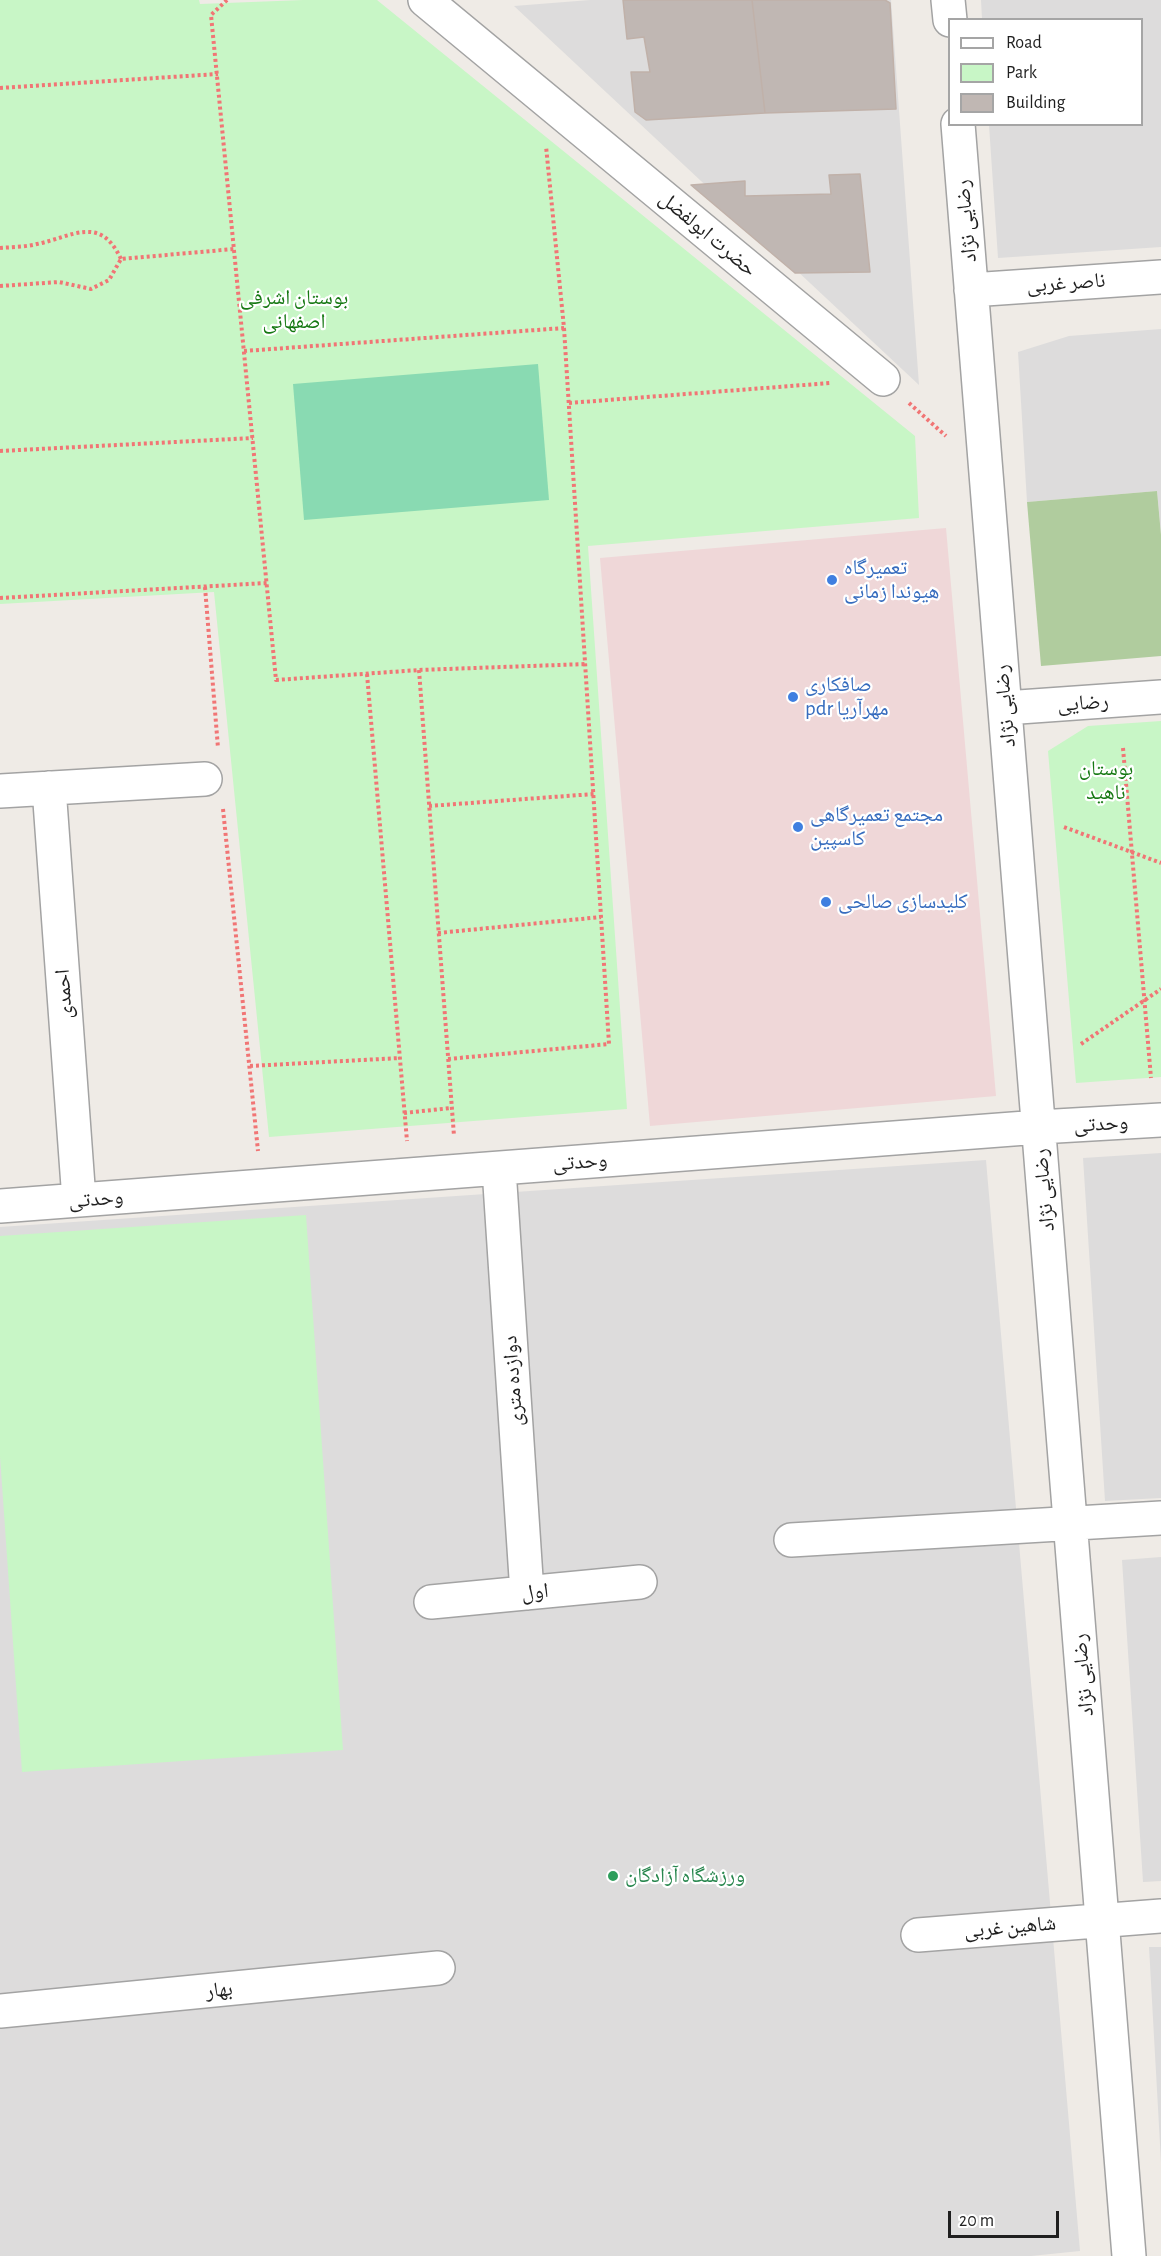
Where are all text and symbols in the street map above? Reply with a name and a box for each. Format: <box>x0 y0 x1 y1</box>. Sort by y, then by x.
legend <box>948 18 1143 126</box>
text: Road <box>1006 34 1042 52</box>
text: Park <box>1006 64 1037 82</box>
text: Building <box>1006 94 1065 112</box>
street label: رضایی نژاد <box>950 179 982 263</box>
street label: حضرت ابولفضل <box>654 186 762 282</box>
street label: ناصر غربی <box>1026 268 1106 298</box>
park label: بوستان اشرفی اصفهانی <box>240 285 348 335</box>
place label: تعمیرگاه هیوندا زمانی <box>844 555 939 605</box>
marker: تعمیرگاه هیوندا زمانی <box>825 573 839 587</box>
street label: رضایی نژاد <box>989 664 1021 748</box>
place label: صافکاری pdr مهرآریا <box>805 672 888 722</box>
street label: رضایی <box>1056 689 1110 717</box>
marker: صافکاری pdr مهرآریا <box>786 690 800 704</box>
park label: بوستان ناهید <box>1079 756 1133 806</box>
place label: مجتمع تعمیرگاهی کاسپین <box>810 802 943 852</box>
marker: مجتمع تعمیرگاهی کاسپین <box>791 820 805 834</box>
place label: کلیدسازى صالحى <box>838 889 968 915</box>
marker: کلیدسازى صالحى <box>819 895 833 909</box>
street label: احمدی <box>50 968 78 1020</box>
street label: وحدتی <box>1073 1110 1129 1138</box>
street label: وحدتی <box>552 1148 608 1176</box>
street label: رضایی نژاد <box>1028 1148 1060 1232</box>
street label: وحدتی <box>68 1185 124 1213</box>
street label: دوازده متری <box>497 1335 529 1427</box>
street label: اول <box>520 1578 550 1606</box>
street label: رضایی نژاد <box>1067 1633 1099 1717</box>
place label: ورزشگاه آزادگان <box>625 1863 745 1889</box>
marker: ورزشگاه آزادگان <box>606 1869 620 1883</box>
street label: شاهین غربی <box>963 1910 1057 1944</box>
street label: بهار <box>204 1976 234 2004</box>
scale bar <box>951 2199 1062 2237</box>
text: 20 m <box>959 2212 994 2230</box>

